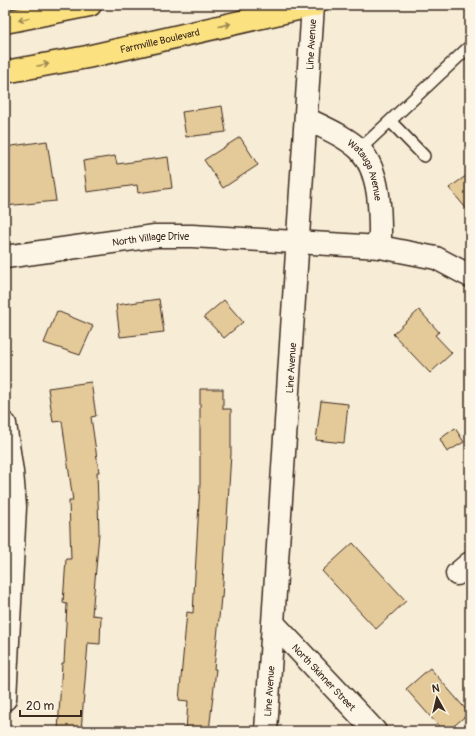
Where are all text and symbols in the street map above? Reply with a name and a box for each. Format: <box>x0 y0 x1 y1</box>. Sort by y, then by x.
one-way arrow <box>18 15 31 23</box>
street label: Line Avenue <box>304 19 319 70</box>
one-way arrow <box>218 21 231 29</box>
street label: Farmville Boulevard <box>119 26 201 56</box>
one-way arrow <box>37 61 50 69</box>
street label: Watauga Avenue <box>345 137 384 202</box>
street label: North Village Drive <box>112 231 189 249</box>
street label: Line Avenue <box>284 342 299 394</box>
street label: North Skinner Street <box>289 642 358 714</box>
street label: Line Avenue <box>262 665 278 717</box>
north arrow <box>417 678 457 718</box>
text: N <box>431 682 441 696</box>
scale bar <box>20 692 81 718</box>
text: 20 m <box>26 699 55 714</box>

